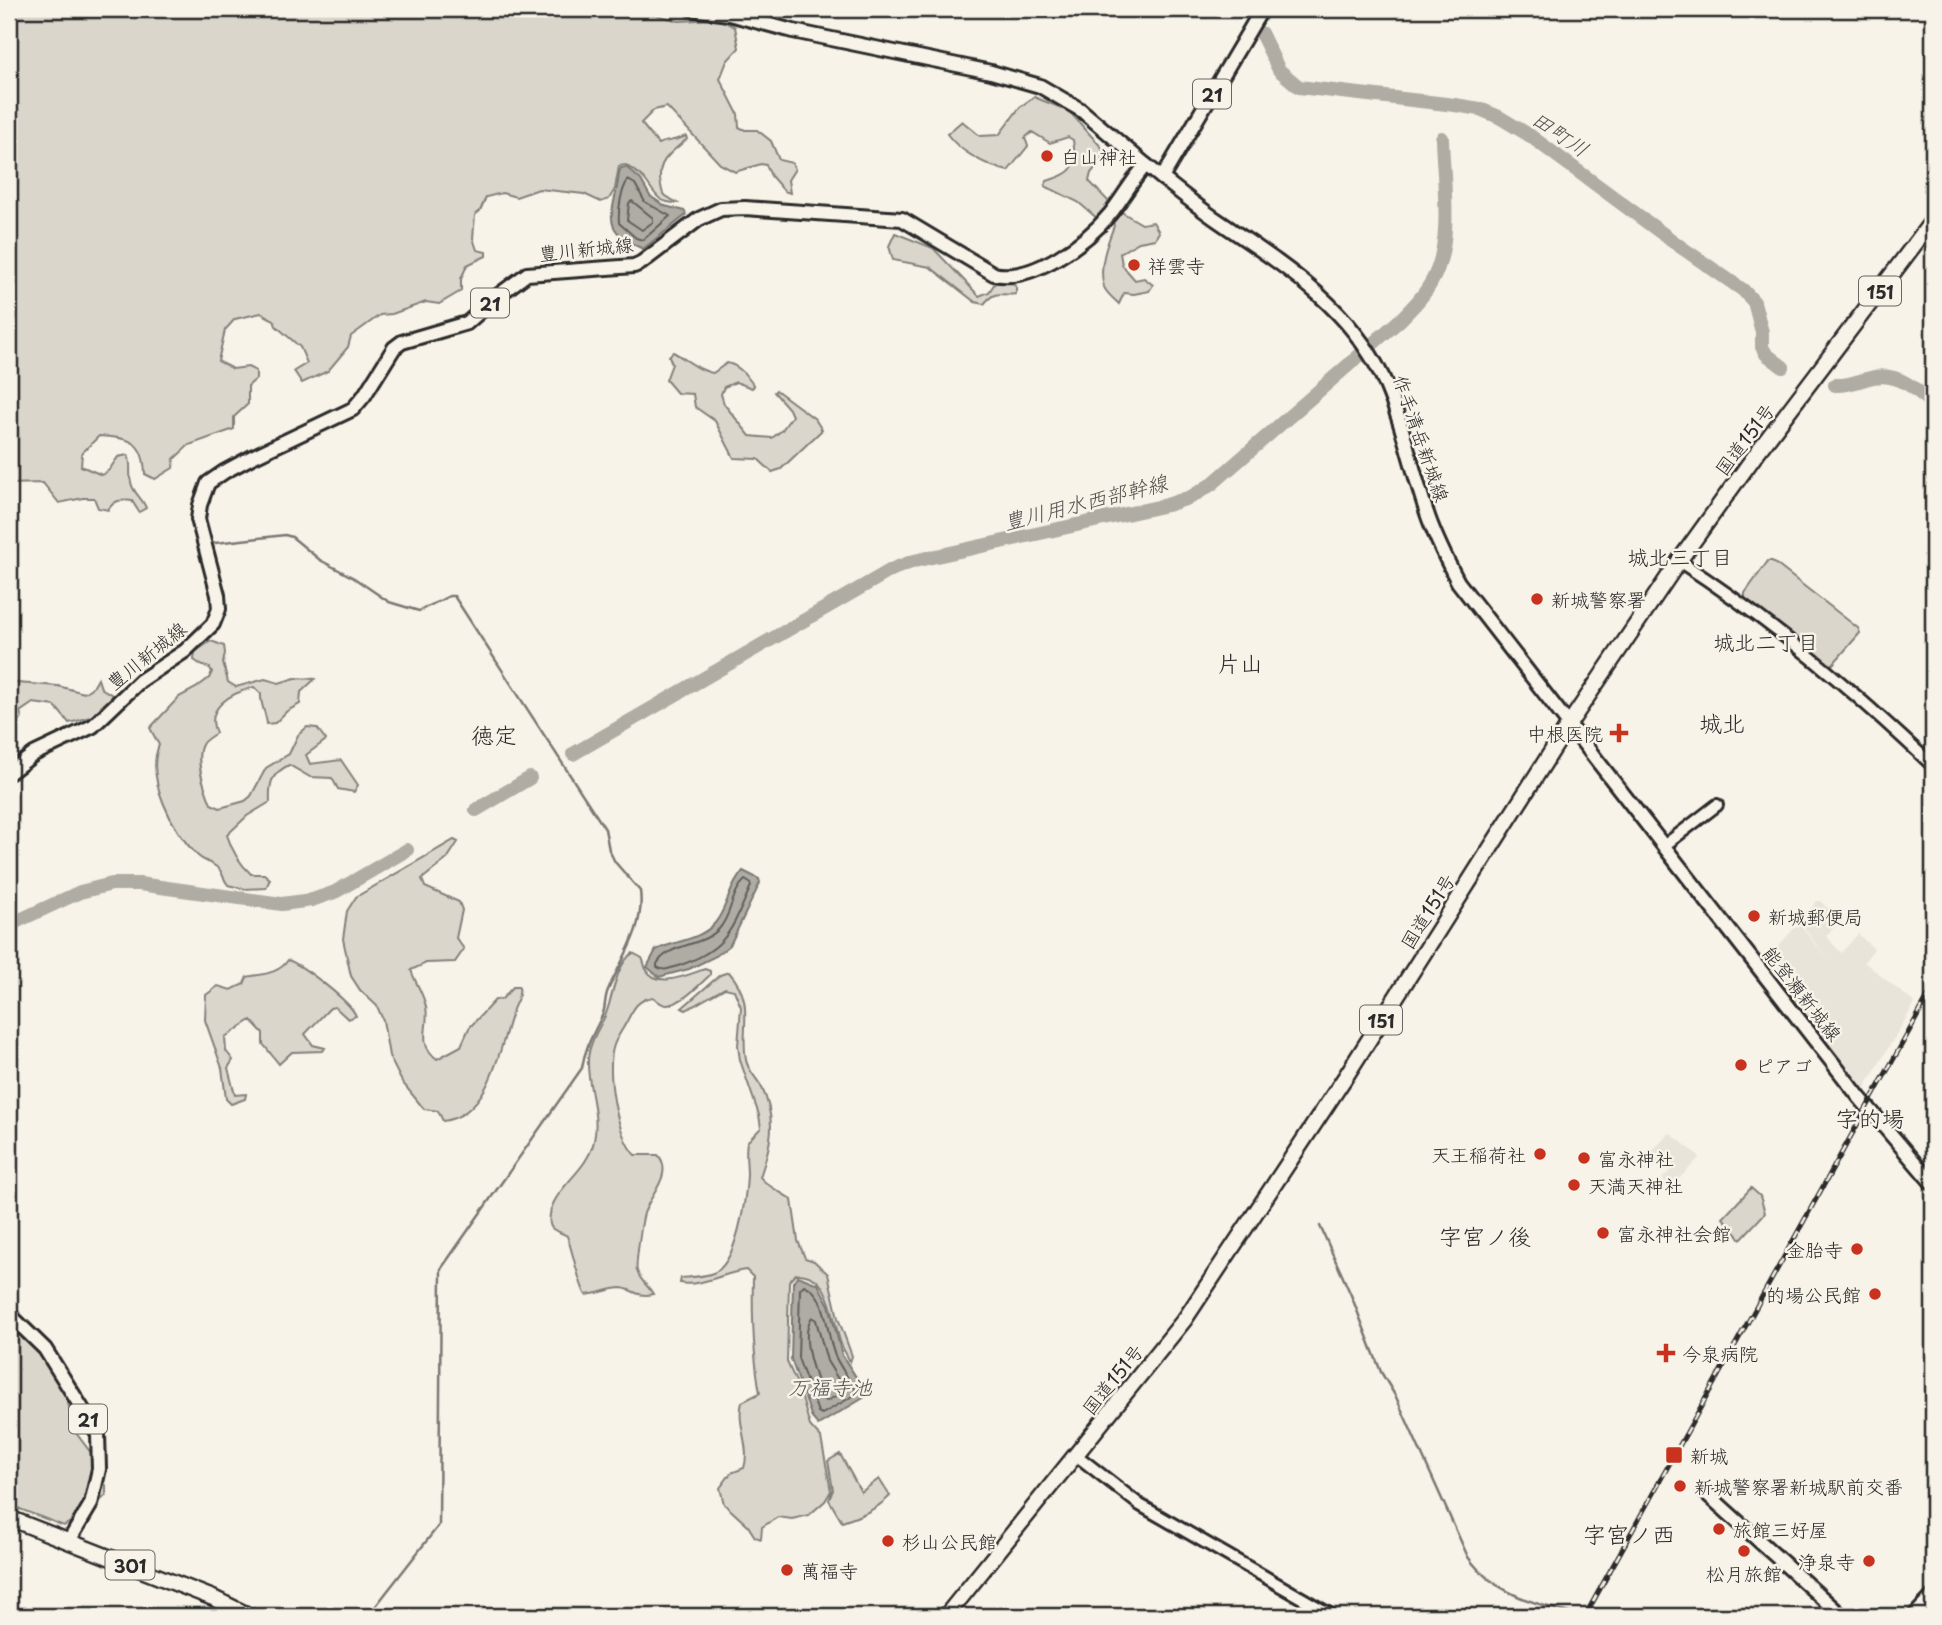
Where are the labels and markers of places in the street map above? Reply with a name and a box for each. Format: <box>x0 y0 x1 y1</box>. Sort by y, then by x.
place label: 白山神社 <box>1061 142 1137 170</box>
marker: 白山神社 <box>1039 148 1055 164</box>
place label: 祥雲寺 <box>1148 251 1205 279</box>
marker: 祥雲寺 <box>1126 257 1142 273</box>
place label: 新城警察署 <box>1551 585 1646 613</box>
marker: 新城警察署 <box>1529 591 1545 607</box>
place label: 中根医院 <box>1527 719 1603 747</box>
marker: 中根医院 <box>1609 723 1629 743</box>
place label: 新城郵便局 <box>1768 902 1863 930</box>
marker: 新城郵便局 <box>1746 908 1762 924</box>
place label: ピアゴ <box>1755 1051 1812 1079</box>
marker: ピアゴ <box>1733 1057 1749 1073</box>
place label: 天王稲荷社 <box>1431 1140 1526 1168</box>
place label: 富永神社 <box>1598 1144 1674 1172</box>
marker: 天王稲荷社 <box>1532 1146 1548 1162</box>
marker: 富永神社 <box>1576 1150 1592 1166</box>
place label: 天満天神社 <box>1588 1171 1683 1199</box>
marker: 天満天神社 <box>1566 1177 1582 1193</box>
place label: 富永神社会館 <box>1617 1219 1731 1247</box>
marker: 富永神社会館 <box>1595 1225 1611 1241</box>
place label: 金胎寺 <box>1786 1235 1843 1263</box>
marker: 金胎寺 <box>1849 1241 1865 1257</box>
place label: 的場公民館 <box>1766 1280 1861 1308</box>
marker: 的場公民館 <box>1867 1286 1883 1302</box>
place label: 今泉病院 <box>1682 1339 1758 1367</box>
marker: 今泉病院 <box>1656 1343 1676 1363</box>
place label: 新城 <box>1690 1441 1728 1469</box>
marker: 新城 <box>1664 1445 1684 1465</box>
place label: 新城警察署新城駅前交番 <box>1694 1472 1903 1500</box>
marker: 新城警察署新城駅前交番 <box>1672 1478 1688 1494</box>
place label: 旅館三好屋 <box>1733 1515 1828 1543</box>
marker: 旅館三好屋 <box>1711 1521 1727 1537</box>
place label: 杉山公民館 <box>902 1527 997 1555</box>
marker: 杉山公民館 <box>880 1533 896 1549</box>
marker: 松月旅館 <box>1736 1543 1752 1559</box>
place label: 浄泉寺 <box>1798 1547 1855 1575</box>
marker: 浄泉寺 <box>1861 1553 1877 1569</box>
place label: 萬福寺 <box>801 1556 858 1584</box>
place label: 松月旅館 <box>1706 1559 1782 1587</box>
marker: 萬福寺 <box>779 1562 795 1578</box>

